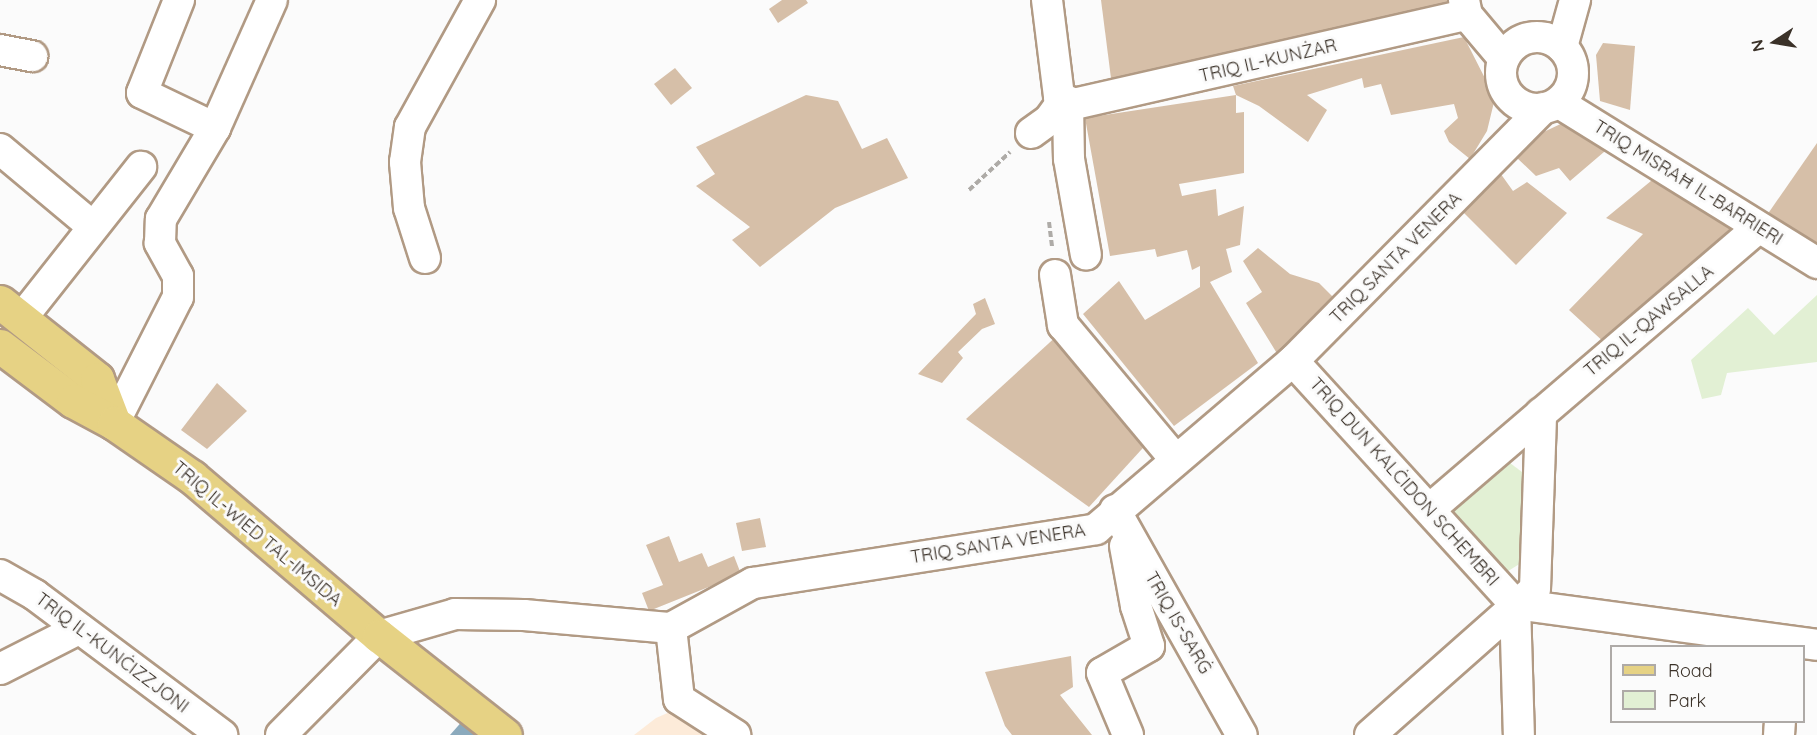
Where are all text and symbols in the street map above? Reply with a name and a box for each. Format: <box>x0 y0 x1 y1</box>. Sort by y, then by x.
north arrow <box>1745 12 1805 72</box>
street label: TRIQ IL-KUNŻAR <box>1197 35 1339 87</box>
text: N <box>1746 38 1768 54</box>
street label: TRIQ MISRAĦ IL-BARRIERI <box>1589 116 1787 250</box>
street label: TRIQ SANTA VENERA <box>1326 188 1466 328</box>
street label: TRIQ IL-QAWSALLA <box>1580 261 1718 381</box>
street label: TRIQ DUN KALĊIDON SCHEMBRI <box>1305 373 1503 591</box>
street label: TRIQ IL-WIED TAL-IMSIDA <box>168 457 346 611</box>
street label: TRIQ SANTA VENERA <box>909 519 1087 569</box>
street label: TRIQ IS-SARĠ <box>1140 568 1216 678</box>
street label: TRIQ IL-KUNĊIZZJONI <box>31 588 193 718</box>
legend <box>1610 645 1805 723</box>
text: Road <box>1668 659 1713 682</box>
text: Park <box>1668 689 1706 712</box>

